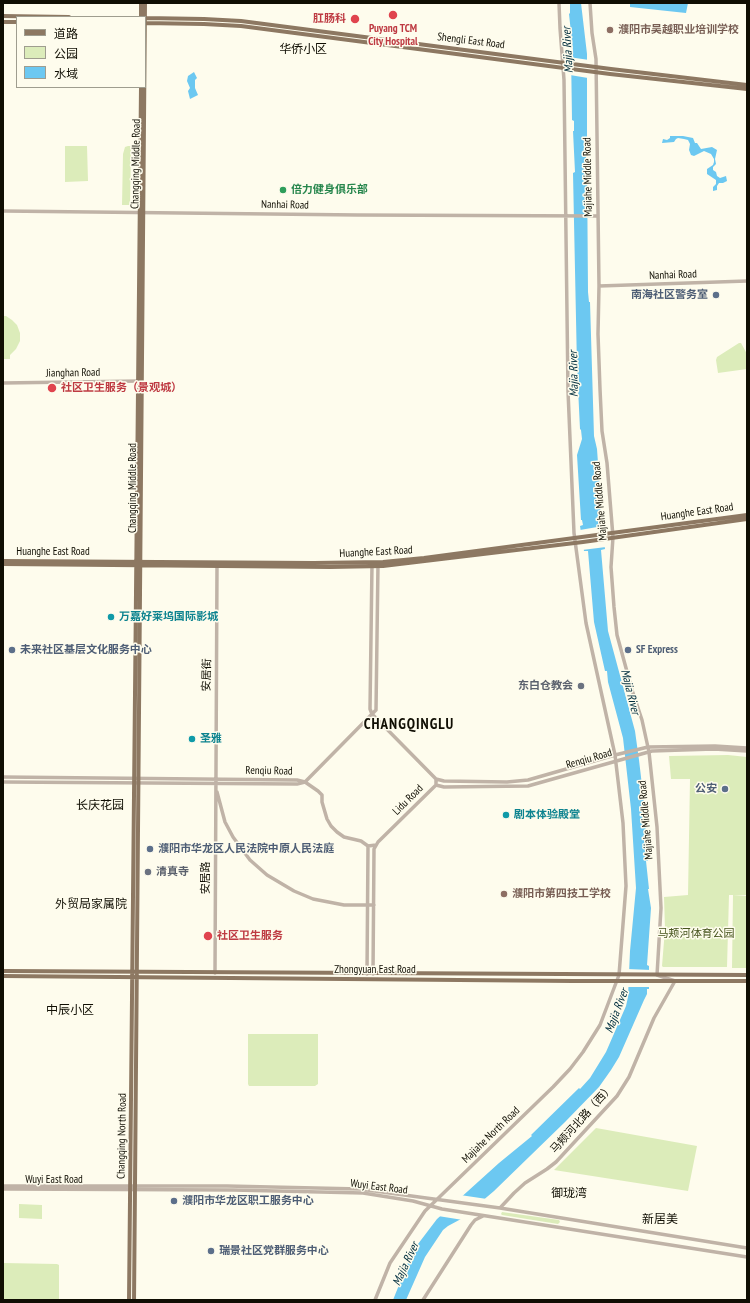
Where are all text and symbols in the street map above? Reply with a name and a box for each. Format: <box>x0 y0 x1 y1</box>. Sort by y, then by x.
marker: Puyang TCM City Hospital <box>387 9 399 21</box>
place label: 肛肠科 <box>313 12 346 26</box>
marker: 肛肠科 <box>349 13 361 25</box>
legend <box>16 16 146 88</box>
place label: Puyang TCM City Hospital <box>368 22 418 48</box>
place label: 濮阳市吴越职业培训学校 <box>618 23 739 37</box>
marker: 濮阳市吴越职业培训学校 <box>605 25 615 35</box>
text: 道路 <box>54 26 78 41</box>
water label: Majia River <box>560 27 576 73</box>
street label: Shengli East Road <box>436 30 506 52</box>
district label: 华侨小区 <box>279 43 327 57</box>
text: 公园 <box>54 46 78 61</box>
text: 水域 <box>54 66 78 81</box>
street label: Changqing Middle Road <box>129 119 143 209</box>
street label: Majiahe Middle Road <box>581 137 595 217</box>
place label: 倍力健身俱乐部 <box>291 183 368 197</box>
marker: 倍力健身俱乐部 <box>278 185 288 195</box>
street label: Nanhai Road <box>261 198 309 212</box>
street label: Nanhai Road <box>649 268 697 282</box>
place label: 南海社区警务室 <box>631 288 708 302</box>
marker: 南海社区警务室 <box>711 290 721 300</box>
water label: Majia River <box>566 351 582 397</box>
street label: Jianghan Road <box>46 366 100 380</box>
place label: 社区卫生服务（景观城） <box>61 381 182 395</box>
marker: 社区卫生服务（景观城） <box>46 382 58 394</box>
street label: Changqing Middle Road <box>126 443 140 533</box>
street label: Majiahe Middle Road <box>590 461 610 541</box>
street label: Huanghe East Road <box>660 500 734 524</box>
street label: Huanghe East Road <box>339 543 413 561</box>
street label: Huanghe East Road <box>16 545 90 559</box>
place label: 万嘉好莱坞国际影城 <box>119 610 218 624</box>
marker: 万嘉好莱坞国际影城 <box>106 612 116 622</box>
place label: 未来社区基层文化服务中心 <box>20 643 152 657</box>
place label: SF Express <box>636 643 678 657</box>
marker: 未来社区基层文化服务中心 <box>7 645 17 655</box>
marker: SF Express <box>623 645 633 655</box>
street label: 安居街 <box>200 658 214 692</box>
water label: Majia River <box>617 668 643 716</box>
place label: 东白仓教会 <box>518 679 573 693</box>
marker: 东白仓教会 <box>576 681 586 691</box>
district label: CHANGQINGLU <box>364 716 454 734</box>
place label: 圣雅 <box>200 732 222 746</box>
marker: 圣雅 <box>187 734 197 744</box>
street label: Renqiu Road <box>564 746 614 772</box>
street label: Renqiu Road <box>245 764 293 778</box>
street label: Majiahe Middle Road <box>636 780 656 860</box>
street label: Lidu Road <box>390 782 426 818</box>
place label: 公安 <box>695 782 717 796</box>
marker: 公安 <box>720 784 730 794</box>
district label: 长庆花园 <box>76 799 124 813</box>
place label: 剧本体验殿堂 <box>514 808 580 822</box>
marker: 剧本体验殿堂 <box>501 810 511 820</box>
place label: 濮阳市华龙区人民法院中原人民法庭 <box>158 842 334 856</box>
marker: 濮阳市华龙区人民法院中原人民法庭 <box>145 844 155 854</box>
street label: 安居路 <box>199 862 213 894</box>
place label: 清真寺 <box>156 865 189 879</box>
marker: 清真寺 <box>143 867 153 877</box>
place label: 濮阳市第四技工学校 <box>512 887 611 901</box>
marker: 濮阳市第四技工学校 <box>499 889 509 899</box>
district label: 外贸局家属院 <box>55 898 127 912</box>
park label: 马颊河体育公园 <box>658 927 734 941</box>
place label: 社区卫生服务 <box>217 929 283 943</box>
marker: 社区卫生服务 <box>202 930 214 942</box>
street label: Zhongyuan East Road <box>334 963 416 977</box>
water label: Majia River <box>602 987 632 1035</box>
district label: 中辰小区 <box>46 1004 94 1018</box>
street label: 马颊河北路（西） <box>548 1082 616 1156</box>
street label: Changqing North Road <box>115 1093 129 1179</box>
street label: Majiahe North Road <box>459 1104 523 1166</box>
street label: Wuyi East Road <box>25 1173 83 1187</box>
street label: Wuyi East Road <box>350 1177 408 1197</box>
district label: 御珑湾 <box>551 1187 587 1201</box>
place label: 濮阳市华龙区职工服务中心 <box>182 1194 314 1208</box>
marker: 濮阳市华龙区职工服务中心 <box>169 1196 179 1206</box>
district label: 新居美 <box>642 1213 678 1227</box>
water label: Majia River <box>390 1240 422 1288</box>
place label: 瑞景社区党群服务中心 <box>219 1244 329 1258</box>
marker: 瑞景社区党群服务中心 <box>206 1246 216 1256</box>

